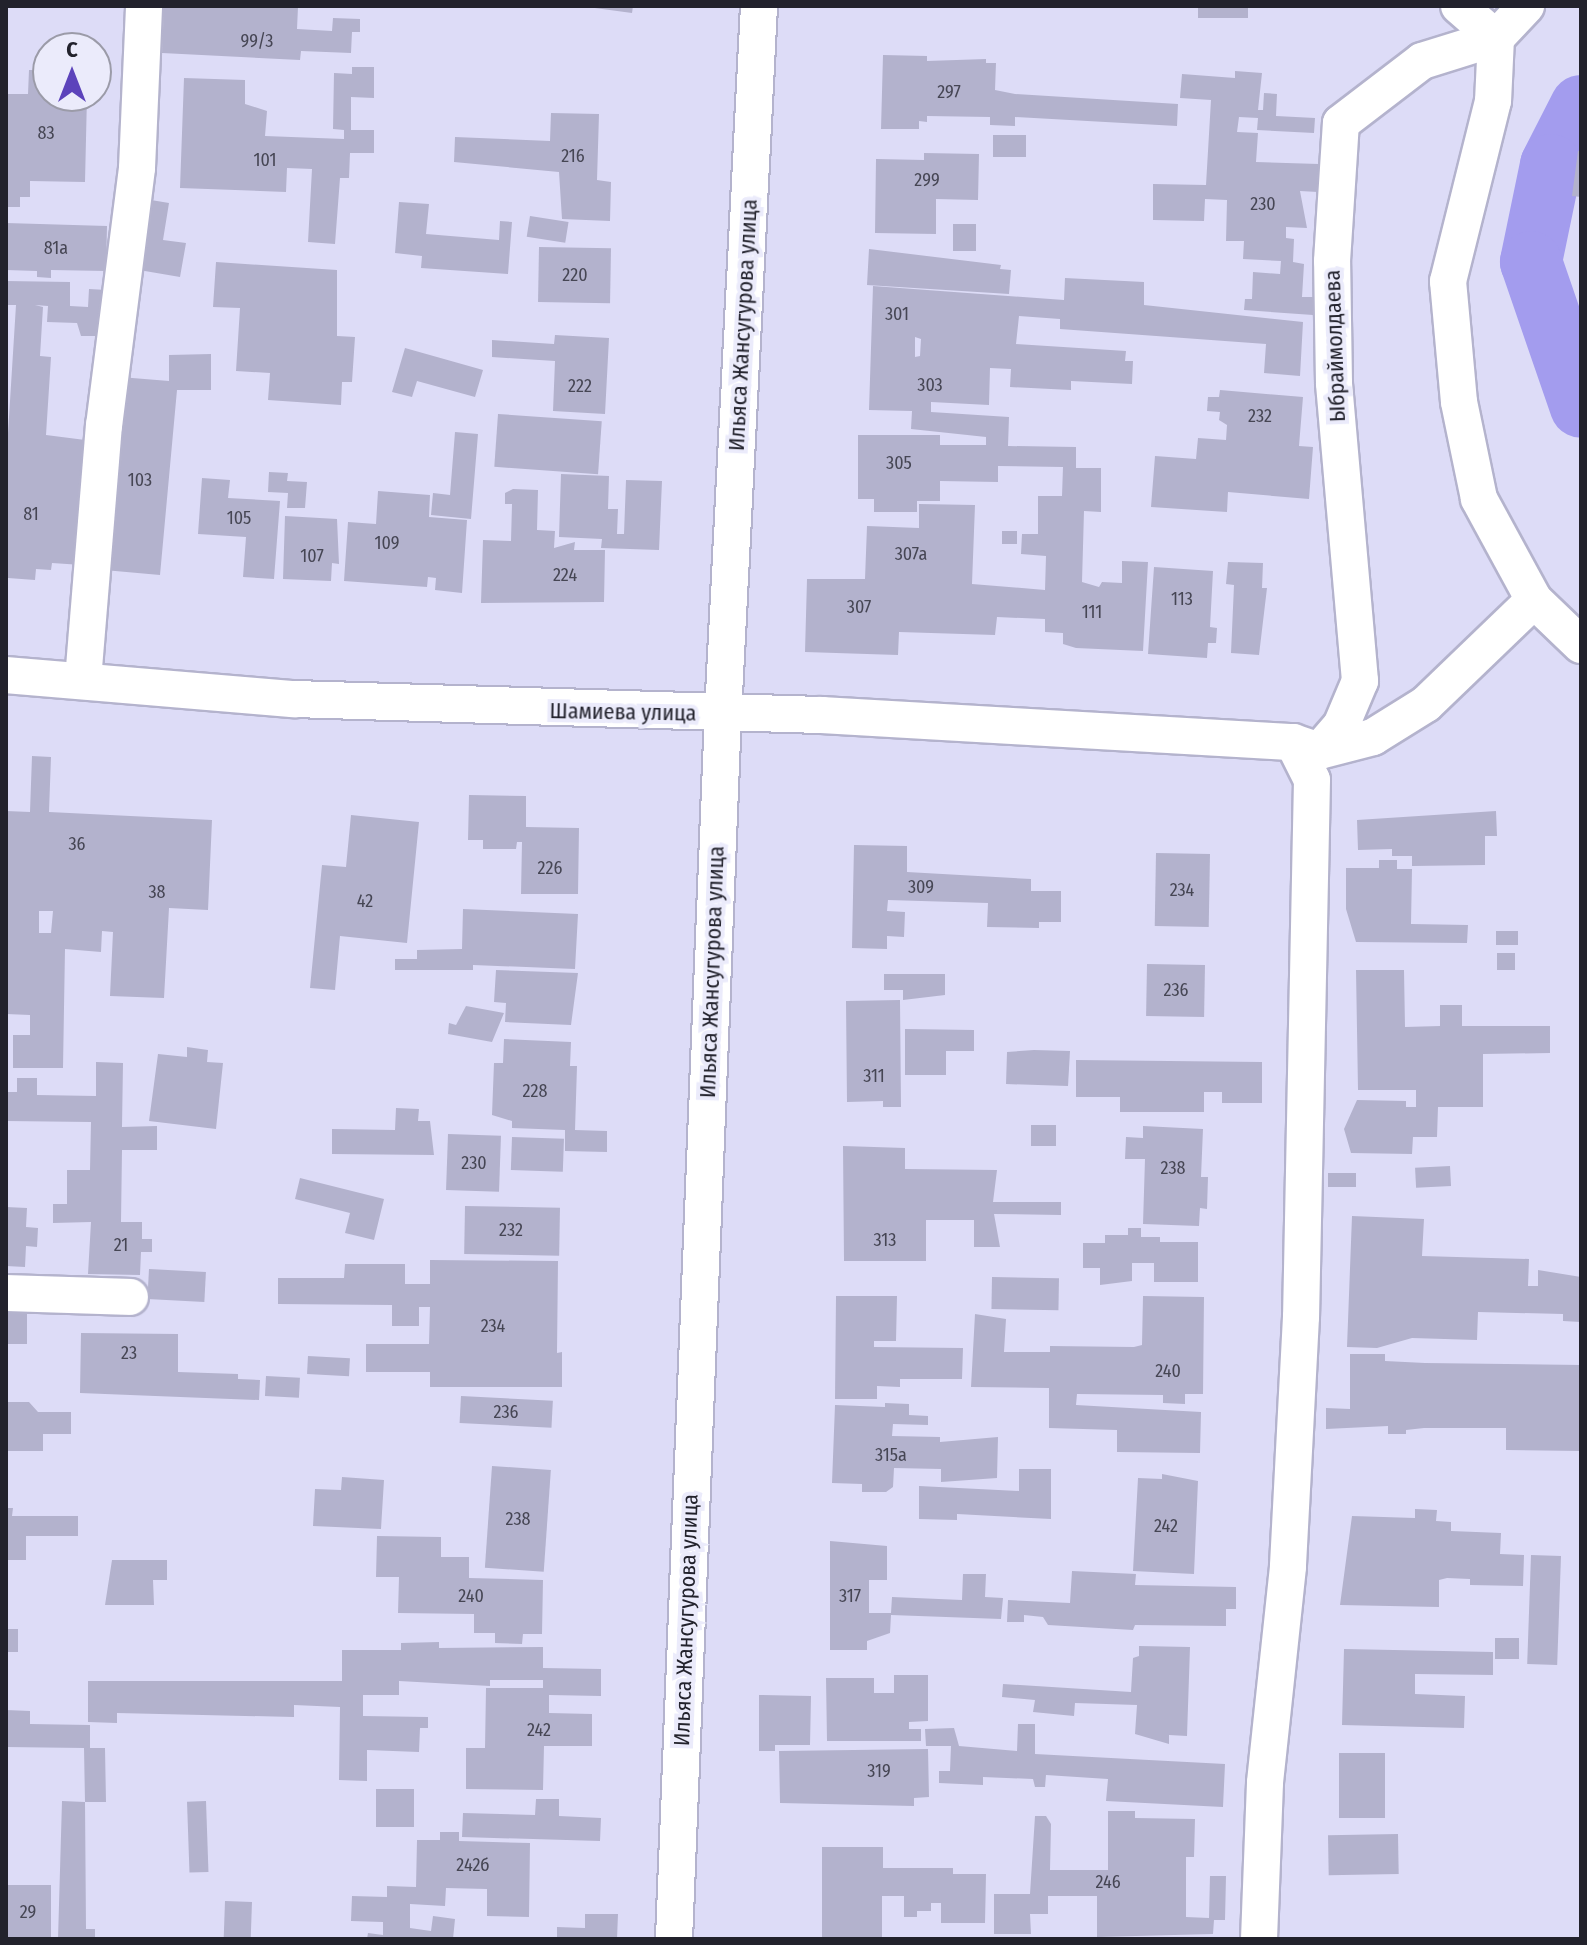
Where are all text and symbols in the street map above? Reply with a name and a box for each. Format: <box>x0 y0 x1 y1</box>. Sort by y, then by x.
house number: 99/3 <box>241 30 273 52</box>
north arrow <box>32 32 112 112</box>
text: С <box>66 36 78 63</box>
house number: 297 <box>937 81 961 103</box>
house number: 83 <box>37 122 55 144</box>
house number: 216 <box>561 145 585 167</box>
house number: 101 <box>254 149 276 171</box>
house number: 299 <box>914 169 940 191</box>
house number: 230 <box>1250 193 1276 215</box>
street label: Ильяса Жансугурова улица <box>723 198 763 452</box>
house number: 81а <box>44 237 68 259</box>
house number: 220 <box>562 264 588 286</box>
street label: Ыбраймолдаева <box>1319 269 1351 423</box>
house number: 301 <box>885 303 909 325</box>
house number: 303 <box>917 374 943 396</box>
house number: 222 <box>568 375 592 397</box>
house number: 232 <box>1248 405 1272 427</box>
house number: 305 <box>886 452 912 474</box>
house number: 103 <box>128 469 152 491</box>
house number: 81 <box>23 503 39 525</box>
house number: 105 <box>227 507 251 529</box>
house number: 109 <box>374 532 400 554</box>
house number: 307а <box>895 543 927 565</box>
house number: 107 <box>300 545 324 567</box>
house number: 224 <box>553 564 577 586</box>
house number: 113 <box>1171 588 1193 610</box>
house number: 307 <box>847 596 871 618</box>
house number: 111 <box>1082 601 1102 623</box>
street label: Шамиева улица <box>549 698 697 726</box>
house number: 36 <box>68 833 86 855</box>
street label: Ильяса Жансугурова улица <box>694 845 730 1099</box>
house number: 226 <box>538 857 562 879</box>
house number: 309 <box>908 876 934 898</box>
house number: 234 <box>1170 879 1194 901</box>
house number: 38 <box>148 881 166 903</box>
house number: 42 <box>357 890 373 912</box>
house number: 236 <box>1164 979 1188 1001</box>
house number: 311 <box>863 1065 885 1087</box>
house number: 228 <box>523 1080 547 1102</box>
house number: 230 <box>461 1152 487 1174</box>
house number: 238 <box>1160 1157 1186 1179</box>
house number: 232 <box>499 1219 523 1241</box>
house number: 313 <box>874 1229 896 1251</box>
house number: 21 <box>114 1234 128 1256</box>
house number: 234 <box>481 1315 505 1337</box>
house number: 23 <box>121 1342 137 1364</box>
house number: 240 <box>1155 1360 1181 1382</box>
house number: 236 <box>494 1401 518 1423</box>
house number: 315а <box>875 1444 907 1466</box>
street label: Ильяса Жансугурова улица <box>668 1493 704 1747</box>
house number: 238 <box>505 1508 531 1530</box>
house number: 242 <box>1154 1515 1178 1537</box>
house number: 240 <box>458 1585 484 1607</box>
house number: 317 <box>839 1585 861 1607</box>
house number: 242 <box>527 1719 551 1741</box>
house number: 319 <box>867 1760 891 1782</box>
house number: 242б <box>456 1854 490 1876</box>
house number: 246 <box>1095 1871 1121 1893</box>
house number: 29 <box>20 1901 36 1923</box>

